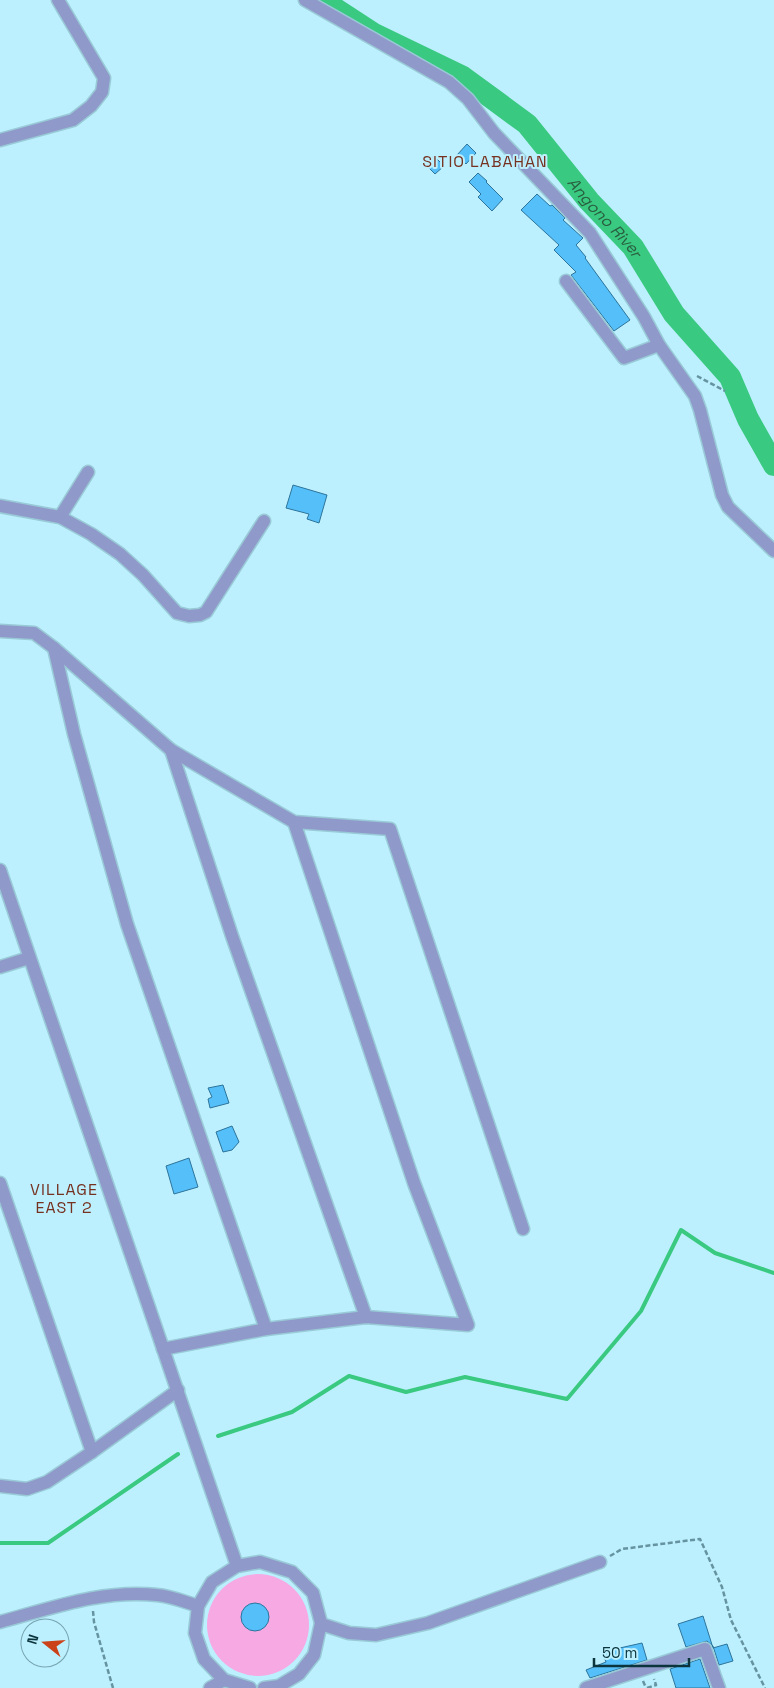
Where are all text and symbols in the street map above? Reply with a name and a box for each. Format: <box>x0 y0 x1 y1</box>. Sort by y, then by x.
district label: SITIO LABAHAN <box>422 151 548 172</box>
water label: Angono River <box>563 173 648 263</box>
district label: VILLAGE EAST 2 <box>30 1179 98 1218</box>
north arrow <box>20 1618 70 1668</box>
text: N <box>23 1632 43 1646</box>
scale bar <box>594 1636 689 1668</box>
text: 50 m <box>602 1643 637 1662</box>

